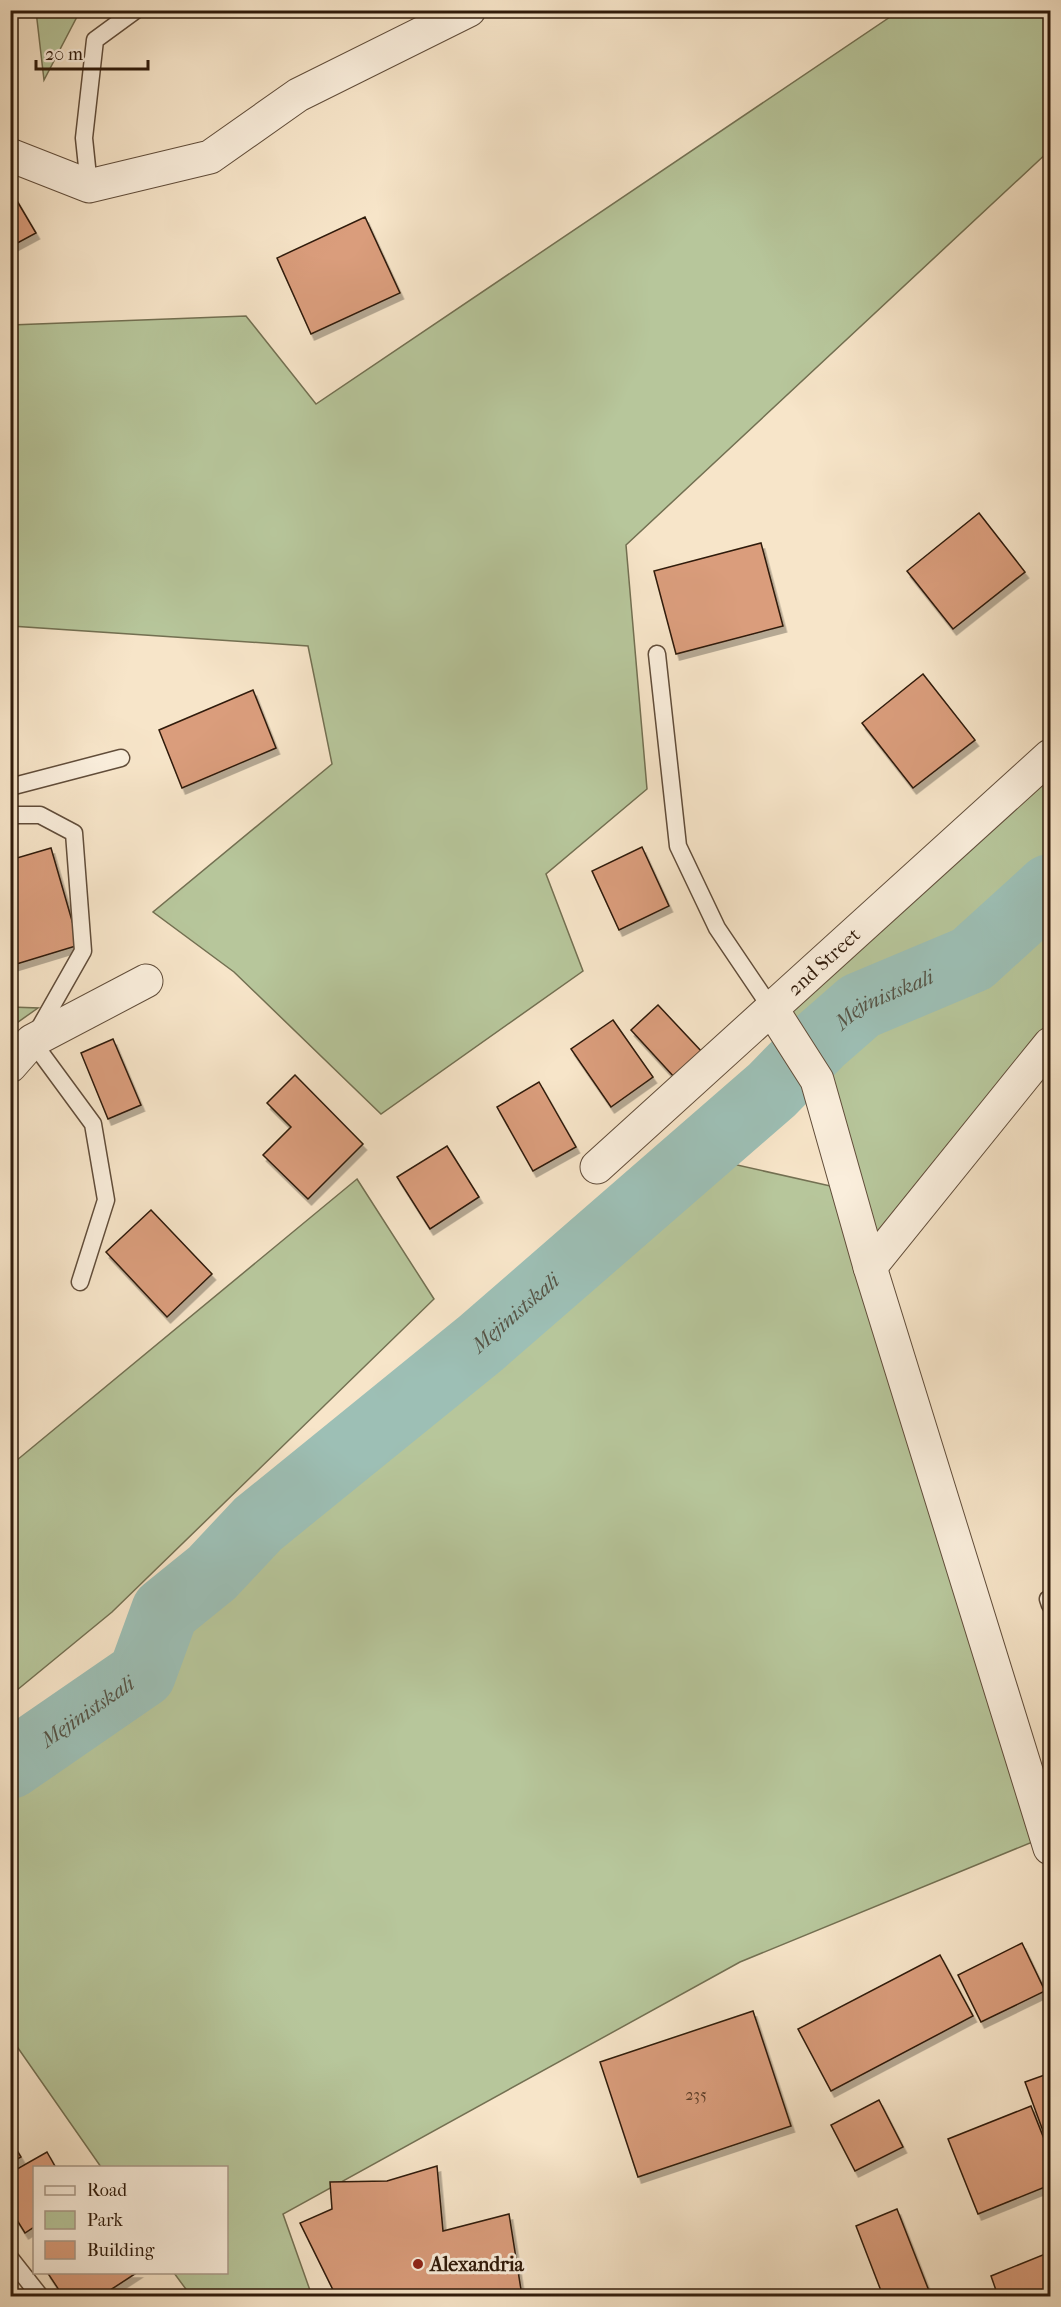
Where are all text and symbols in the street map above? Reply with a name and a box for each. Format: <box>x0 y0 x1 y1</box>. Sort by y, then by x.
scale bar <box>36 33 148 71</box>
text: 20 m <box>45 44 83 65</box>
street label: 2nd Street <box>783 923 865 1000</box>
water label: Mejinistskali <box>828 964 939 1036</box>
water label: Mejinistskali <box>465 1267 566 1359</box>
water label: Mejinistskali <box>34 1670 140 1753</box>
house number: 235 <box>685 2085 707 2104</box>
legend <box>33 2166 228 2274</box>
text: Road <box>87 2180 127 2201</box>
text: Park <box>87 2210 124 2231</box>
text: Building <box>87 2240 155 2261</box>
place label: Alexandria <box>428 2253 525 2276</box>
marker: Alexandria <box>411 2257 425 2271</box>

